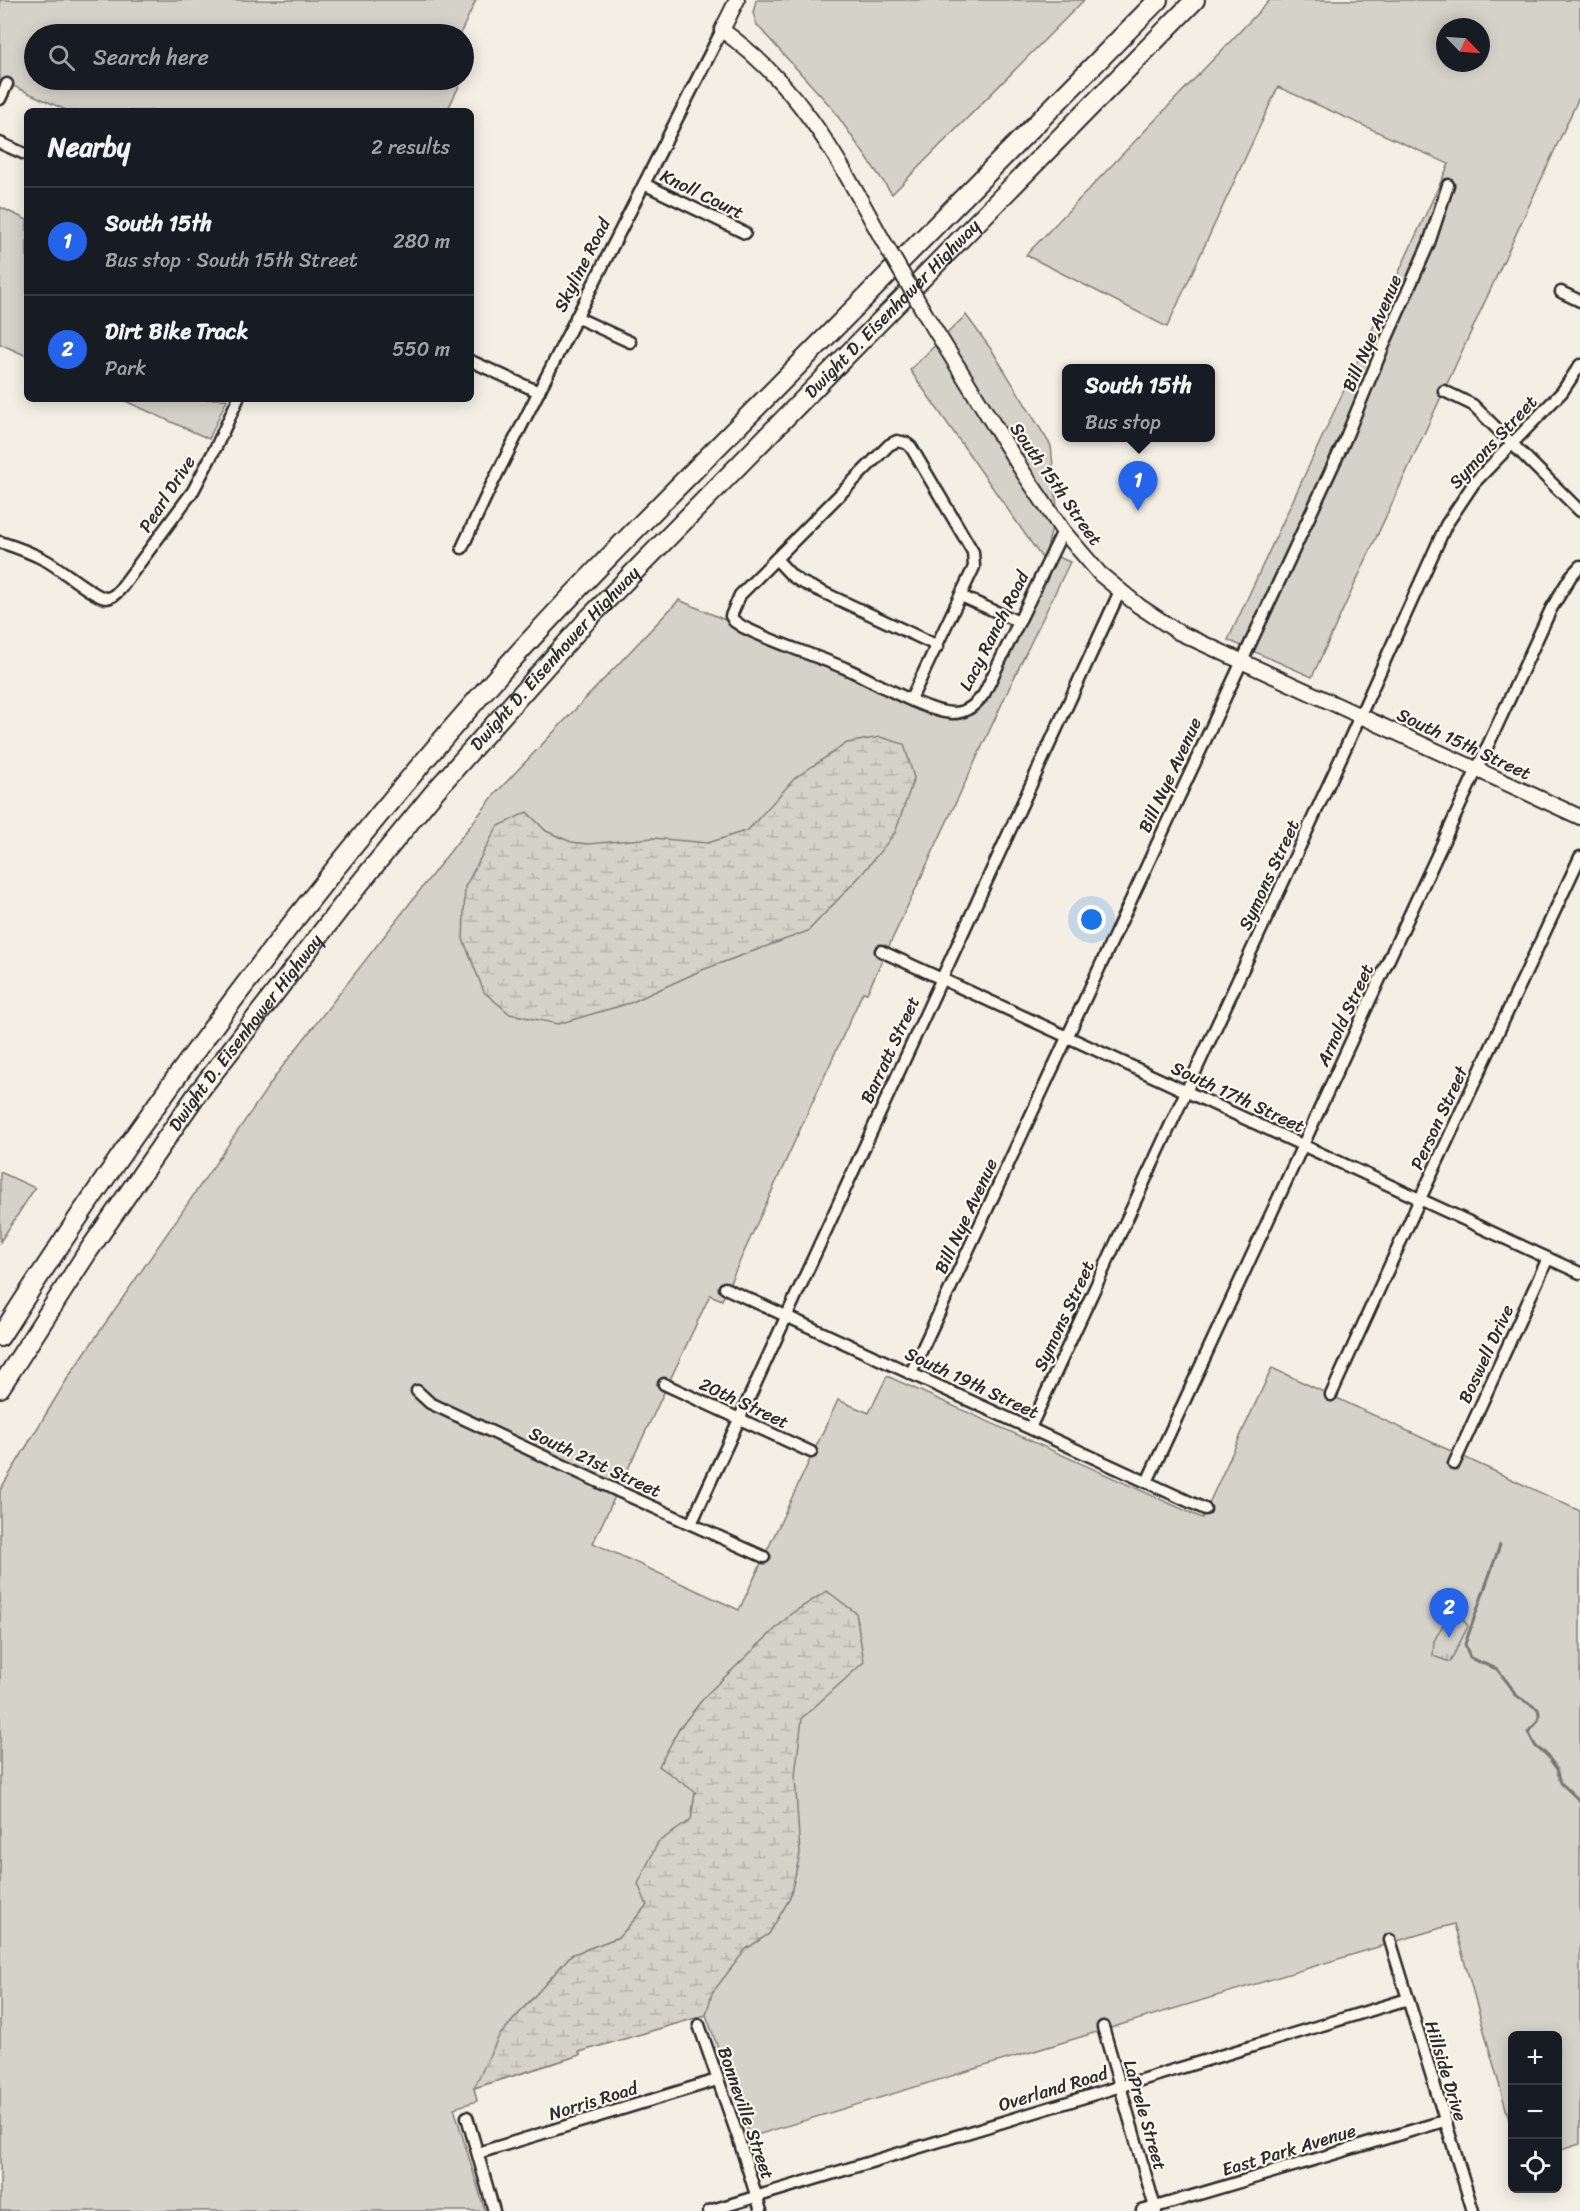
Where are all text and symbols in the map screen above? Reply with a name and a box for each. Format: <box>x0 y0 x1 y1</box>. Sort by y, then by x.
north arrow <box>1436 18 1490 72</box>
search box <box>24 24 474 90</box>
text: Search here <box>93 38 209 77</box>
icon: search <box>45 41 78 74</box>
text: Nearby <box>48 124 130 170</box>
text: 2 results <box>371 130 450 165</box>
street label: Knoll Court <box>655 160 750 228</box>
text: South 15th <box>105 204 212 243</box>
street label: Skyline Road <box>545 211 620 318</box>
street label: Dwight D. Eisenhower Highway <box>796 211 989 406</box>
text: 1 <box>63 224 72 259</box>
text: 280 m <box>393 224 450 259</box>
text: Bus stop · South 15th Street <box>105 243 358 278</box>
street label: Bill Nye Avenue <box>1333 269 1411 397</box>
text: Dirt Bike Track <box>105 312 248 351</box>
text: 2 <box>62 332 73 367</box>
text: 550 m <box>392 332 450 367</box>
text: Park <box>105 351 146 386</box>
popup <box>1062 364 1215 442</box>
text: South 15th <box>1085 366 1192 405</box>
street label: Symons Street <box>1441 387 1545 497</box>
text: Bus stop <box>1085 405 1161 440</box>
street label: South 15th Street <box>1001 415 1111 553</box>
street label: Pearl Drive <box>130 449 204 539</box>
pin: 1 <box>1118 462 1158 511</box>
street label: Dwight D. Eisenhower Highway <box>462 558 648 758</box>
street label: Lacy Ranch Road <box>950 564 1039 697</box>
street label: South 15th Street <box>1391 699 1537 789</box>
street label: Bill Nye Avenue <box>1129 712 1211 838</box>
street label: Symons Street <box>1229 814 1309 936</box>
your location <box>1077 905 1106 934</box>
street label: Dwight D. Eisenhower Highway <box>160 926 332 1138</box>
street label: Arnold Street <box>1307 958 1383 1073</box>
street label: Barratt Street <box>851 991 929 1109</box>
street label: South 17th Street <box>1166 1052 1310 1142</box>
street label: Person Street <box>1401 1060 1477 1175</box>
street label: Bill Nye Avenue <box>925 1153 1007 1279</box>
street label: Symons Street <box>1024 1255 1104 1377</box>
street label: Boswell Drive <box>1449 1299 1523 1409</box>
street label: South 19th Street <box>899 1338 1045 1428</box>
street label: 20th Street <box>694 1368 794 1438</box>
street label: South 21st Street <box>523 1417 667 1507</box>
pin: 2 <box>1430 1588 1468 1638</box>
street label: Hillside Drive <box>1416 2017 1476 2125</box>
map controls <box>1508 2031 1562 2193</box>
button: + <box>1508 2031 1562 2085</box>
street label: Bonneville Street <box>708 2042 784 2184</box>
street label: LaPrele Street <box>1114 2056 1176 2174</box>
street label: Overland Road <box>994 2057 1113 2121</box>
street label: Norris Road <box>544 2072 643 2130</box>
button: − <box>1508 2085 1562 2139</box>
street label: East Park Avenue <box>1218 2114 1360 2186</box>
button: locate <box>1508 2139 1562 2193</box>

